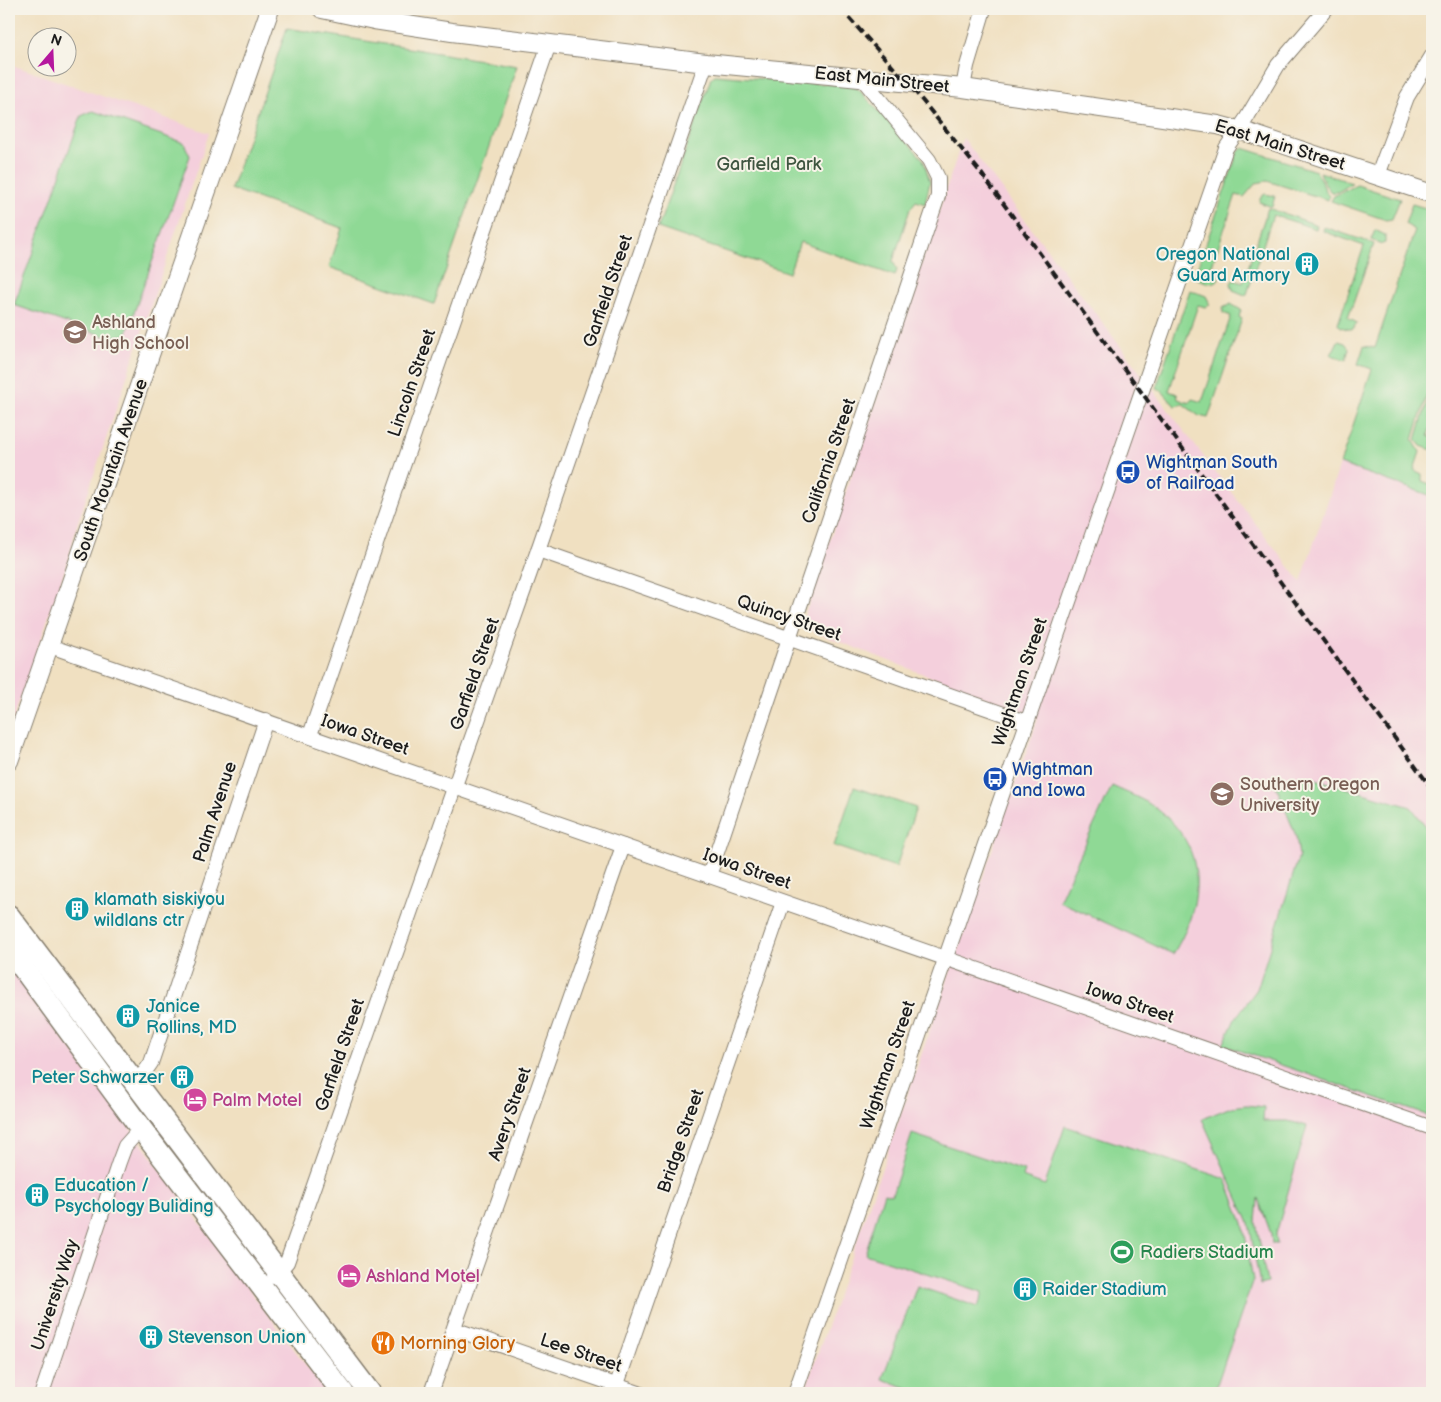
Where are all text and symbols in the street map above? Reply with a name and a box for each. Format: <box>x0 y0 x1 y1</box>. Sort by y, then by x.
north arrow <box>28 28 78 78</box>
text: N <box>48 30 64 50</box>
street label: East Main Street <box>814 62 951 98</box>
street label: East Main Street <box>1212 115 1348 175</box>
park label: Garfield Park <box>717 154 822 175</box>
street label: Garfield Street <box>579 231 637 350</box>
place label: Oregon National Guard Armory <box>1156 244 1291 286</box>
building icon: Oregon National Guard Armory <box>1294 251 1320 277</box>
place label: Ashland High School <box>92 312 189 354</box>
school or university icon: Ashland High School <box>62 319 88 345</box>
street label: Lincoln Street <box>384 326 440 440</box>
street label: South Mountain Avenue <box>70 376 152 564</box>
street label: California Street <box>798 395 860 526</box>
place label: Wightman South of Railroad <box>1146 452 1278 494</box>
bus stop icon: Wightman South of Railroad <box>1115 459 1141 485</box>
street label: Quincy Street <box>734 590 844 646</box>
street label: Garfield Street <box>446 614 504 733</box>
street label: Wightman Street <box>988 614 1052 749</box>
street label: Iowa Street <box>318 710 412 760</box>
street label: Palm Avenue <box>189 759 241 865</box>
place label: Wightman and Iowa <box>1012 759 1093 801</box>
bus stop icon: Wightman and Iowa <box>982 766 1008 792</box>
place label: Southern Oregon University <box>1240 774 1380 816</box>
school or university icon: Southern Oregon University <box>1209 781 1235 807</box>
street label: Iowa Street <box>700 844 794 894</box>
place label: klamath siskiyou wildlans ctr <box>94 889 225 931</box>
building icon: klamath siskiyou wildlans ctr <box>64 896 90 922</box>
street label: Iowa Street <box>1083 978 1177 1028</box>
street label: Garfield Street <box>311 995 369 1114</box>
place label: Janice Rollins, MD <box>146 996 237 1038</box>
street label: Wightman Street <box>856 997 920 1132</box>
building icon: Janice Rollins, MD <box>115 1003 141 1029</box>
building icon: Peter Schwarzer <box>169 1064 195 1090</box>
street label: Avery Street <box>484 1064 536 1164</box>
place label: Peter Schwarzer <box>31 1067 164 1088</box>
street label: Bridge Street <box>653 1086 709 1196</box>
hotel icon: Palm Motel <box>182 1087 208 1113</box>
place label: Palm Motel <box>212 1090 302 1111</box>
place label: Education / Psychology Buliding <box>54 1175 214 1217</box>
building icon: Education / Psychology Buliding <box>24 1182 50 1208</box>
street label: University Way <box>27 1236 83 1353</box>
sports icon: Radiers Stadium <box>1109 1239 1135 1265</box>
place label: Radiers Stadium <box>1140 1242 1274 1263</box>
hotel icon: Ashland Motel <box>336 1263 362 1289</box>
place label: Ashland Motel <box>366 1266 480 1287</box>
building icon: Raider Stadium <box>1012 1276 1038 1302</box>
place label: Raider Stadium <box>1042 1279 1167 1300</box>
building icon: Stevenson Union <box>138 1324 164 1350</box>
place label: Stevenson Union <box>168 1327 306 1348</box>
street label: Lee Street <box>537 1329 625 1377</box>
restaurant icon: Morning Glory <box>370 1330 396 1356</box>
place label: Morning Glory <box>400 1333 516 1354</box>

